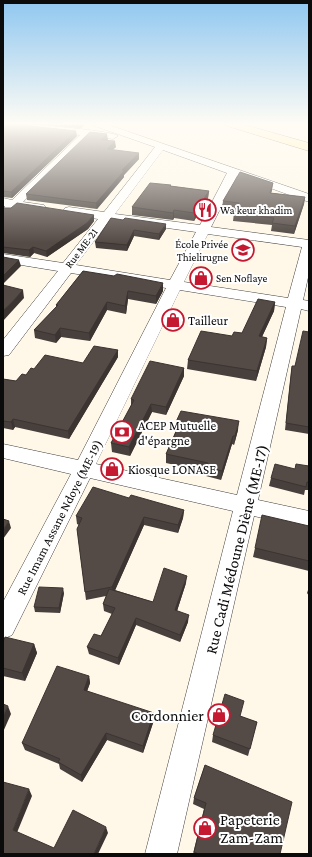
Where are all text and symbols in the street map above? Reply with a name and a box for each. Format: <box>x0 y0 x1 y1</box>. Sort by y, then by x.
restaurant icon: Wa keur khadim <box>192 197 218 223</box>
place label: Wa keur khadim <box>220 204 292 216</box>
street label: Rue ME-21 <box>62 226 100 270</box>
school or university icon: École Privée Thielirugne <box>230 237 256 263</box>
place label: École Privée Thielirugne <box>175 238 228 264</box>
shop icon: Sen Noflaye <box>188 265 214 291</box>
place label: Sen Noflaye <box>216 272 268 285</box>
shop icon: Tailleur <box>160 307 186 333</box>
place label: Tailleur <box>188 313 228 328</box>
place label: ACEP Mutuelle d'épargne <box>138 418 216 448</box>
bank icon: ACEP Mutuelle d'épargne <box>109 419 135 445</box>
street label: Rue Imam Assane Ndoye (ME-19) <box>14 437 106 598</box>
street label: Rue Cadi Médoune Diène (ME-17) <box>202 443 272 656</box>
shop icon: Kiosque LONASE <box>99 456 125 482</box>
place label: Kiosque LONASE <box>128 462 216 477</box>
shop icon: Cordonnier <box>206 702 232 728</box>
place label: Cordonnier <box>131 707 204 724</box>
place label: Papeterie Zam-Zam <box>220 811 283 846</box>
shop icon: Papeterie Zam-Zam <box>192 815 218 841</box>

